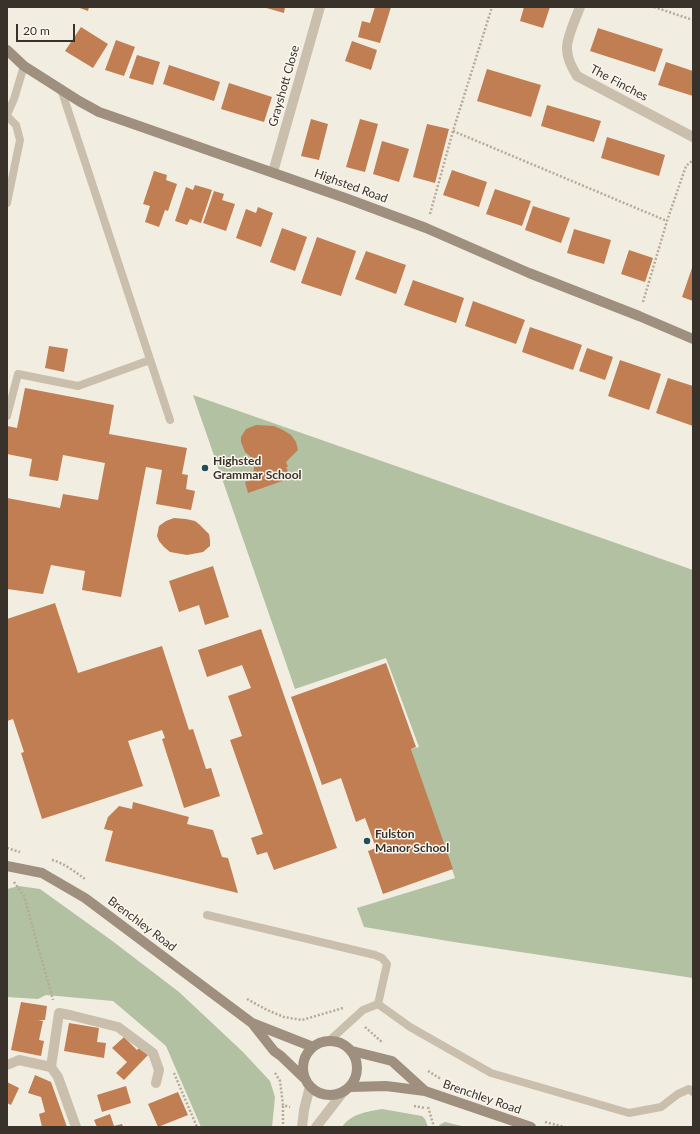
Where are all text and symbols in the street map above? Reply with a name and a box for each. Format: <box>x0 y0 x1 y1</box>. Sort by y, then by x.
scale bar <box>18 16 77 42</box>
text: 20 m <box>23 23 50 38</box>
street label: Grayshott Close <box>266 44 302 128</box>
street label: The Finches <box>588 62 650 104</box>
street label: Highsted Road <box>312 166 390 206</box>
place label: Highsted Grammar School <box>213 454 302 482</box>
marker: Highsted Grammar School <box>200 463 210 473</box>
place label: Fulston Manor School <box>375 827 449 855</box>
marker: Fulston Manor School <box>362 836 372 846</box>
street label: Brenchley Road <box>105 894 179 954</box>
street label: Brenchley Road <box>441 1077 523 1117</box>

